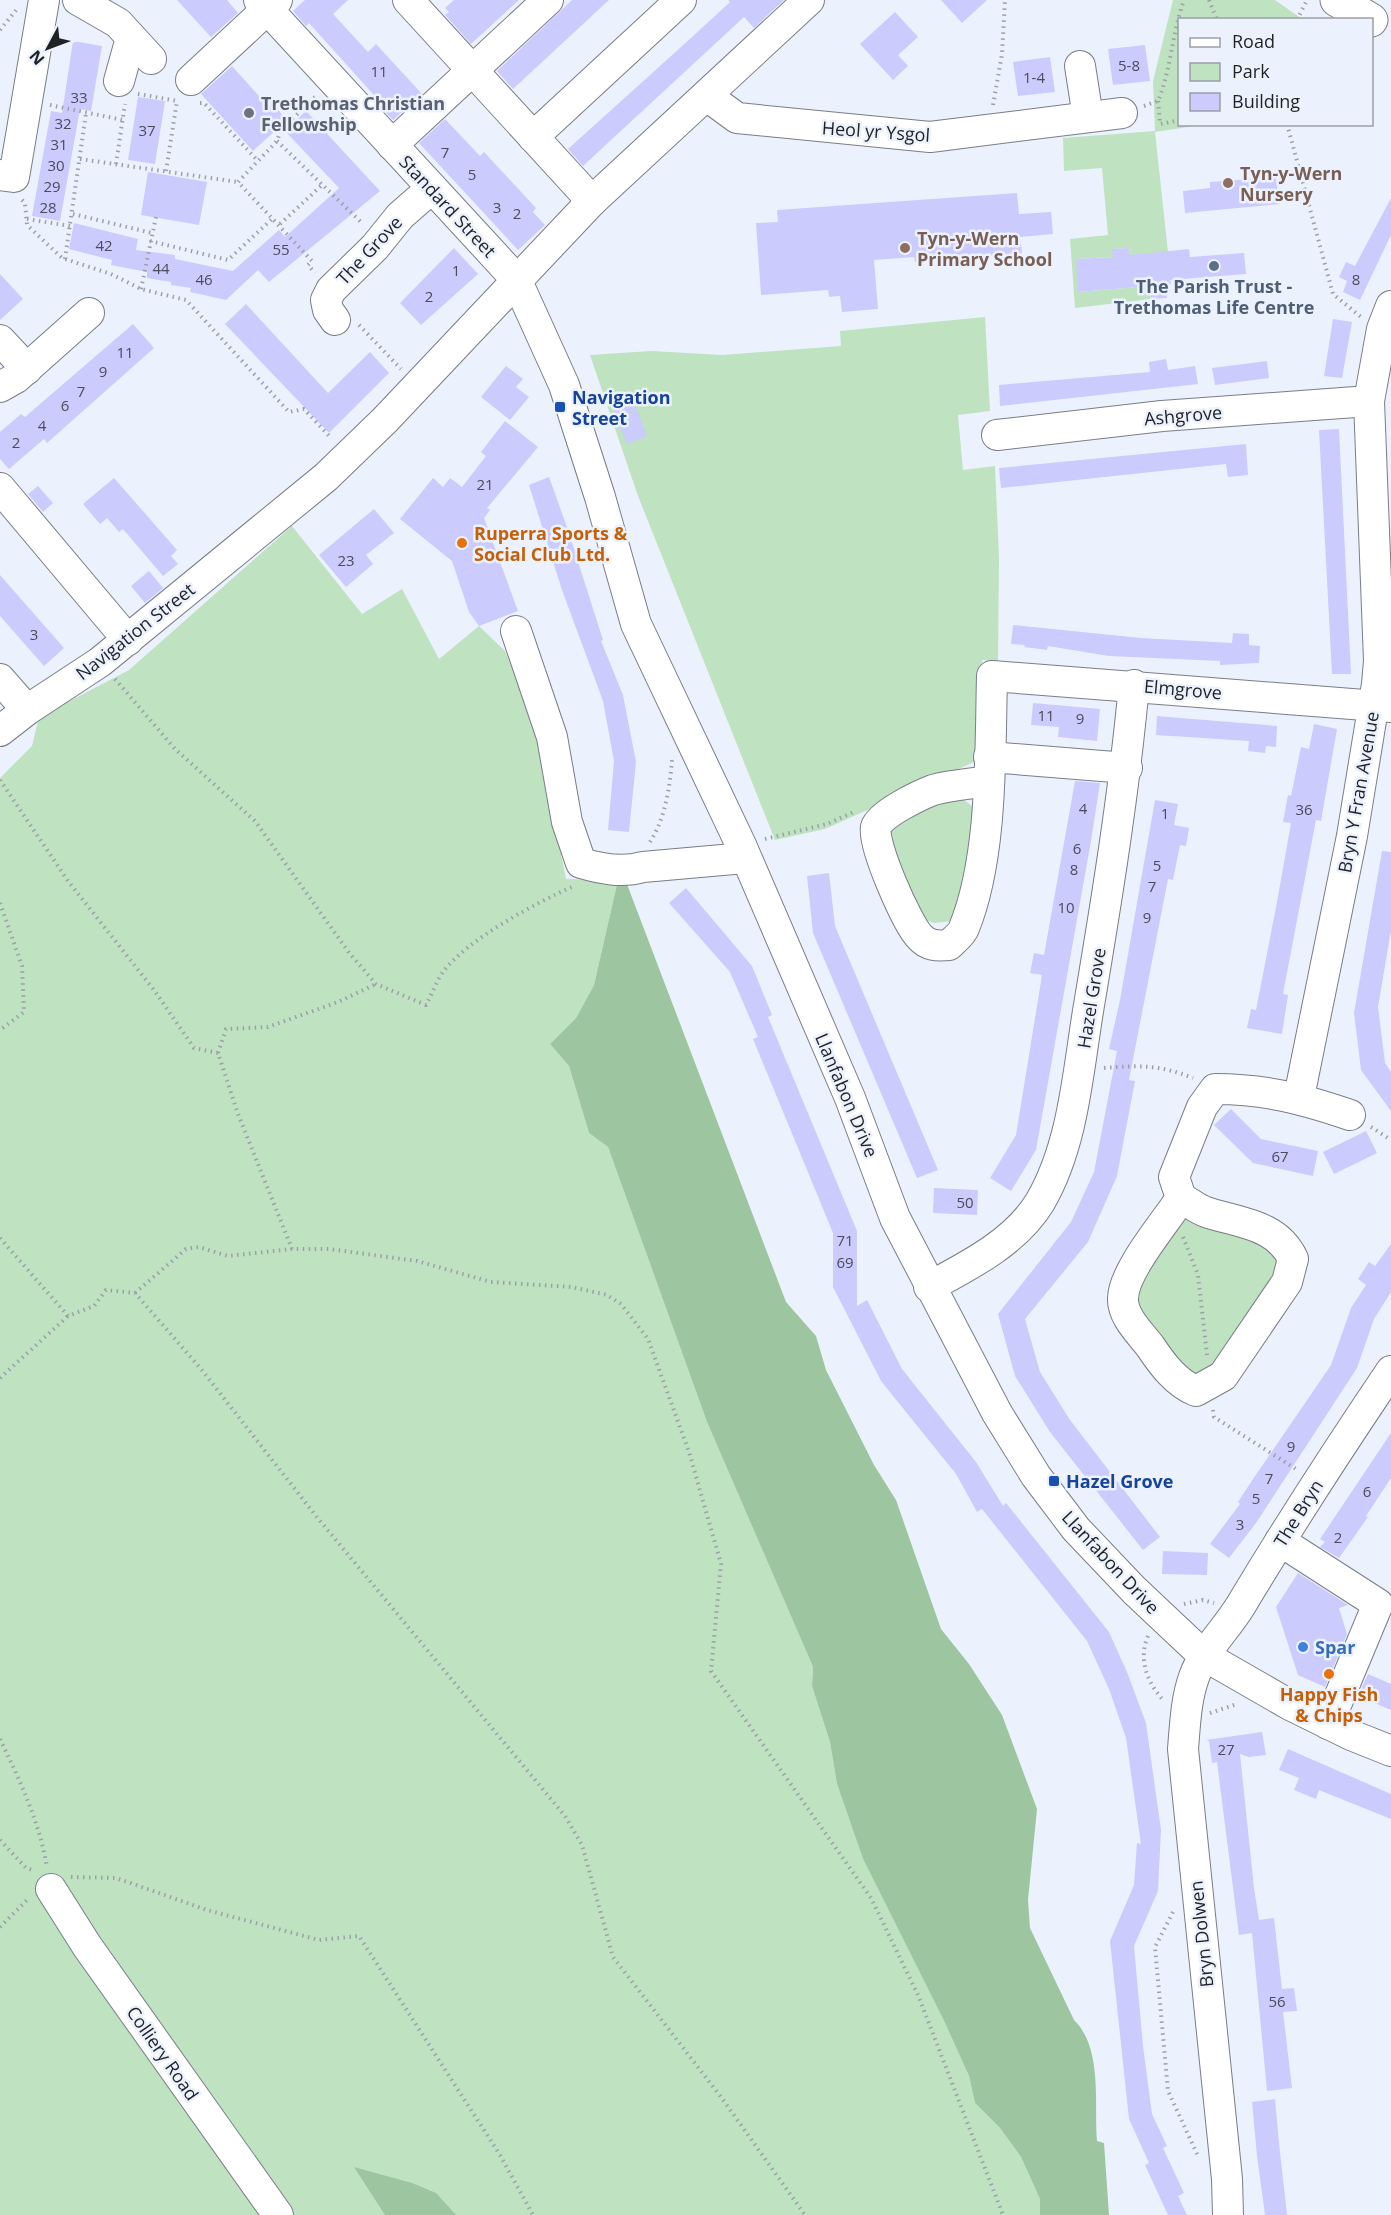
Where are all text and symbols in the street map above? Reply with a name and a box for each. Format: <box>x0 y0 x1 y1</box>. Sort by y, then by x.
north arrow <box>18 18 78 78</box>
legend <box>1178 18 1373 126</box>
text: Road <box>1232 29 1275 53</box>
text: N <box>24 46 49 70</box>
house number: 5-8 <box>1118 55 1140 75</box>
text: Park <box>1232 59 1270 83</box>
house number: 11 <box>370 61 388 81</box>
house number: 1-4 <box>1023 67 1045 87</box>
house number: 33 <box>70 87 88 107</box>
text: Building <box>1232 89 1300 113</box>
place label: Trethomas Christian Fellowship <box>261 91 445 136</box>
marker: Trethomas Christian Fellowship <box>242 106 256 120</box>
house number: 32 <box>54 113 72 133</box>
street label: Heol yr Ysgol <box>821 115 931 147</box>
house number: 37 <box>138 120 156 140</box>
house number: 31 <box>50 134 68 154</box>
house number: 7 <box>441 142 449 162</box>
street label: Standard Street <box>394 150 502 262</box>
house number: 30 <box>47 155 65 175</box>
place label: Tyn-y-Wern Nursery <box>1240 161 1342 206</box>
house number: 5 <box>468 164 476 184</box>
house number: 29 <box>43 176 61 196</box>
marker: Tyn-y-Wern Nursery <box>1221 176 1235 190</box>
house number: 28 <box>39 197 57 217</box>
house number: 3 <box>493 197 501 217</box>
house number: 2 <box>513 203 521 223</box>
street label: The Grove <box>331 210 407 290</box>
place label: Tyn-y-Wern Primary School <box>917 226 1052 271</box>
house number: 42 <box>95 235 113 255</box>
house number: 55 <box>272 239 290 259</box>
marker: Tyn-y-Wern Primary School <box>898 241 912 255</box>
house number: 44 <box>152 258 170 278</box>
marker: The Parish Trust - Trethomas Life Centre <box>1207 259 1221 273</box>
house number: 1 <box>452 260 460 280</box>
house number: 46 <box>195 269 213 289</box>
house number: 8 <box>1352 269 1360 289</box>
place label: The Parish Trust - Trethomas Life Centre <box>1114 274 1314 319</box>
house number: 2 <box>425 286 433 306</box>
house number: 11 <box>116 342 134 362</box>
house number: 9 <box>99 361 107 381</box>
house number: 7 <box>77 381 85 401</box>
place label: Navigation Street <box>572 385 671 430</box>
house number: 6 <box>61 395 69 415</box>
marker: Navigation Street <box>553 400 567 414</box>
street label: Ashgrove <box>1143 400 1223 430</box>
house number: 4 <box>38 415 47 435</box>
house number: 2 <box>12 432 20 452</box>
house number: 21 <box>476 474 494 494</box>
place label: Ruperra Sports & Social Club Ltd. <box>474 521 628 566</box>
marker: Ruperra Sports & Social Club Ltd. <box>455 536 469 550</box>
house number: 23 <box>337 550 355 570</box>
street label: Navigation Street <box>71 577 199 685</box>
house number: 3 <box>30 624 38 644</box>
street label: Elmgrove <box>1143 674 1223 704</box>
house number: 11 <box>1037 705 1055 725</box>
house number: 9 <box>1076 708 1084 728</box>
street label: Bryn Y Fran Avenue <box>1332 709 1384 875</box>
house number: 4 <box>1079 798 1088 818</box>
house number: 36 <box>1295 799 1313 819</box>
house number: 1 <box>1161 803 1169 823</box>
house number: 6 <box>1073 838 1081 858</box>
house number: 5 <box>1153 855 1161 875</box>
house number: 8 <box>1070 859 1078 879</box>
house number: 7 <box>1148 876 1156 896</box>
house number: 10 <box>1057 897 1075 917</box>
house number: 9 <box>1143 907 1151 927</box>
street label: Hazel Grove <box>1071 946 1111 1050</box>
street label: Llanfabon Drive <box>810 1029 884 1161</box>
house number: 67 <box>1271 1146 1289 1166</box>
house number: 50 <box>956 1192 974 1212</box>
house number: 71 <box>836 1230 854 1250</box>
house number: 69 <box>836 1252 854 1272</box>
house number: 9 <box>1287 1436 1295 1456</box>
house number: 7 <box>1265 1468 1273 1488</box>
place label: Hazel Grove <box>1066 1469 1173 1493</box>
marker: Hazel Grove <box>1047 1474 1061 1488</box>
street label: The Bryn <box>1268 1475 1328 1551</box>
house number: 6 <box>1363 1481 1371 1501</box>
house number: 5 <box>1252 1488 1260 1508</box>
street label: Llanfabon Drive <box>1057 1505 1165 1619</box>
house number: 3 <box>1236 1514 1244 1534</box>
house number: 2 <box>1334 1527 1342 1547</box>
place label: Spar <box>1315 1635 1355 1659</box>
marker: Spar <box>1296 1640 1310 1654</box>
marker: Happy Fish & Chips <box>1322 1667 1336 1681</box>
place label: Happy Fish & Chips <box>1280 1682 1378 1727</box>
house number: 27 <box>1217 1739 1235 1759</box>
street label: Bryn Dolwen <box>1183 1879 1219 1989</box>
house number: 56 <box>1268 1991 1286 2011</box>
street label: Colliery Road <box>122 2001 204 2105</box>

